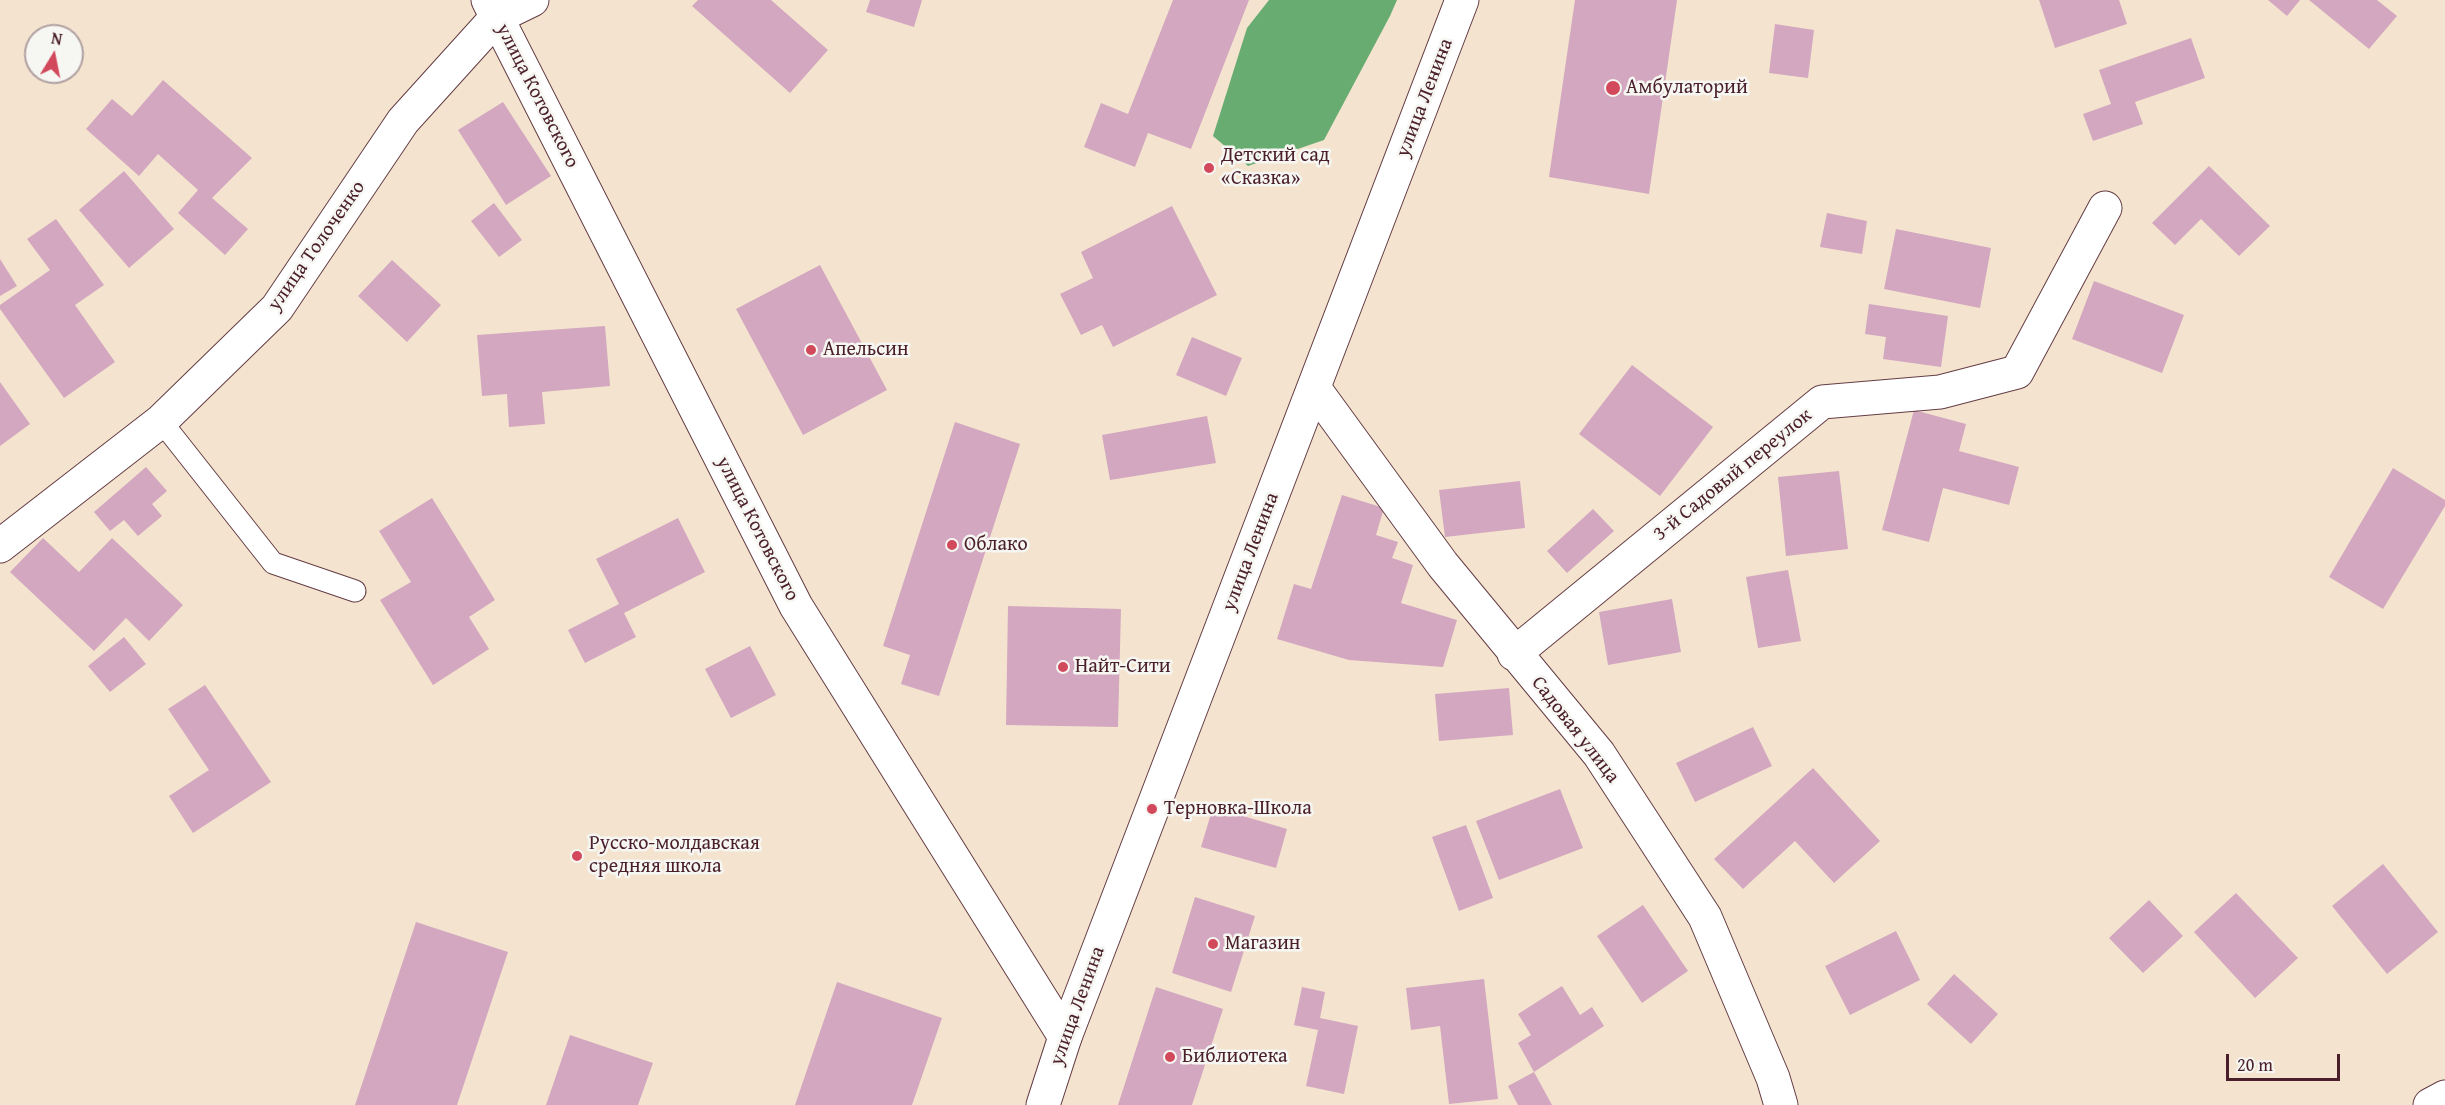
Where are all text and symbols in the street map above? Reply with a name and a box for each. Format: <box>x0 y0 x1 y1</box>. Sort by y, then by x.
street label: улица Котовского <box>490 20 584 172</box>
north arrow <box>24 24 84 84</box>
text: N <box>49 25 64 51</box>
street label: улица Ленина <box>1391 35 1459 161</box>
place label: Амбулаторий <box>1626 76 1748 100</box>
marker: Амбулаторий <box>1604 79 1622 97</box>
place label: Детский сад «Сказка» <box>1221 144 1330 191</box>
marker: Детский сад «Сказка» <box>1202 161 1216 175</box>
street label: улица Толоченко <box>263 176 371 316</box>
place label: Апельсин <box>823 338 909 362</box>
marker: Апельсин <box>804 343 818 357</box>
street label: 3-й Садовый переулок <box>1649 404 1817 546</box>
street label: улица Котовского <box>710 453 804 605</box>
street label: улица Ленина <box>1217 489 1285 615</box>
place label: Облако <box>964 533 1028 557</box>
marker: Облако <box>945 538 959 552</box>
place label: Найт-Сити <box>1075 655 1171 679</box>
marker: Найт-Сити <box>1056 660 1070 674</box>
street label: Садовая улица <box>1526 672 1624 788</box>
place label: Терновка-Школа <box>1164 797 1312 821</box>
marker: Терновка-Школа <box>1145 802 1159 816</box>
place label: Русско-молдавская средняя школа <box>589 832 760 879</box>
marker: Русско-молдавская средняя школа <box>570 849 584 863</box>
place label: Магазин <box>1225 932 1300 956</box>
marker: Магазин <box>1206 937 1220 951</box>
street label: улица Ленина <box>1045 943 1111 1069</box>
scale bar <box>2229 1042 2343 1080</box>
place label: Библиотека <box>1182 1045 1288 1069</box>
marker: Библиотека <box>1163 1050 1177 1064</box>
text: 20 m <box>2237 1051 2273 1078</box>

